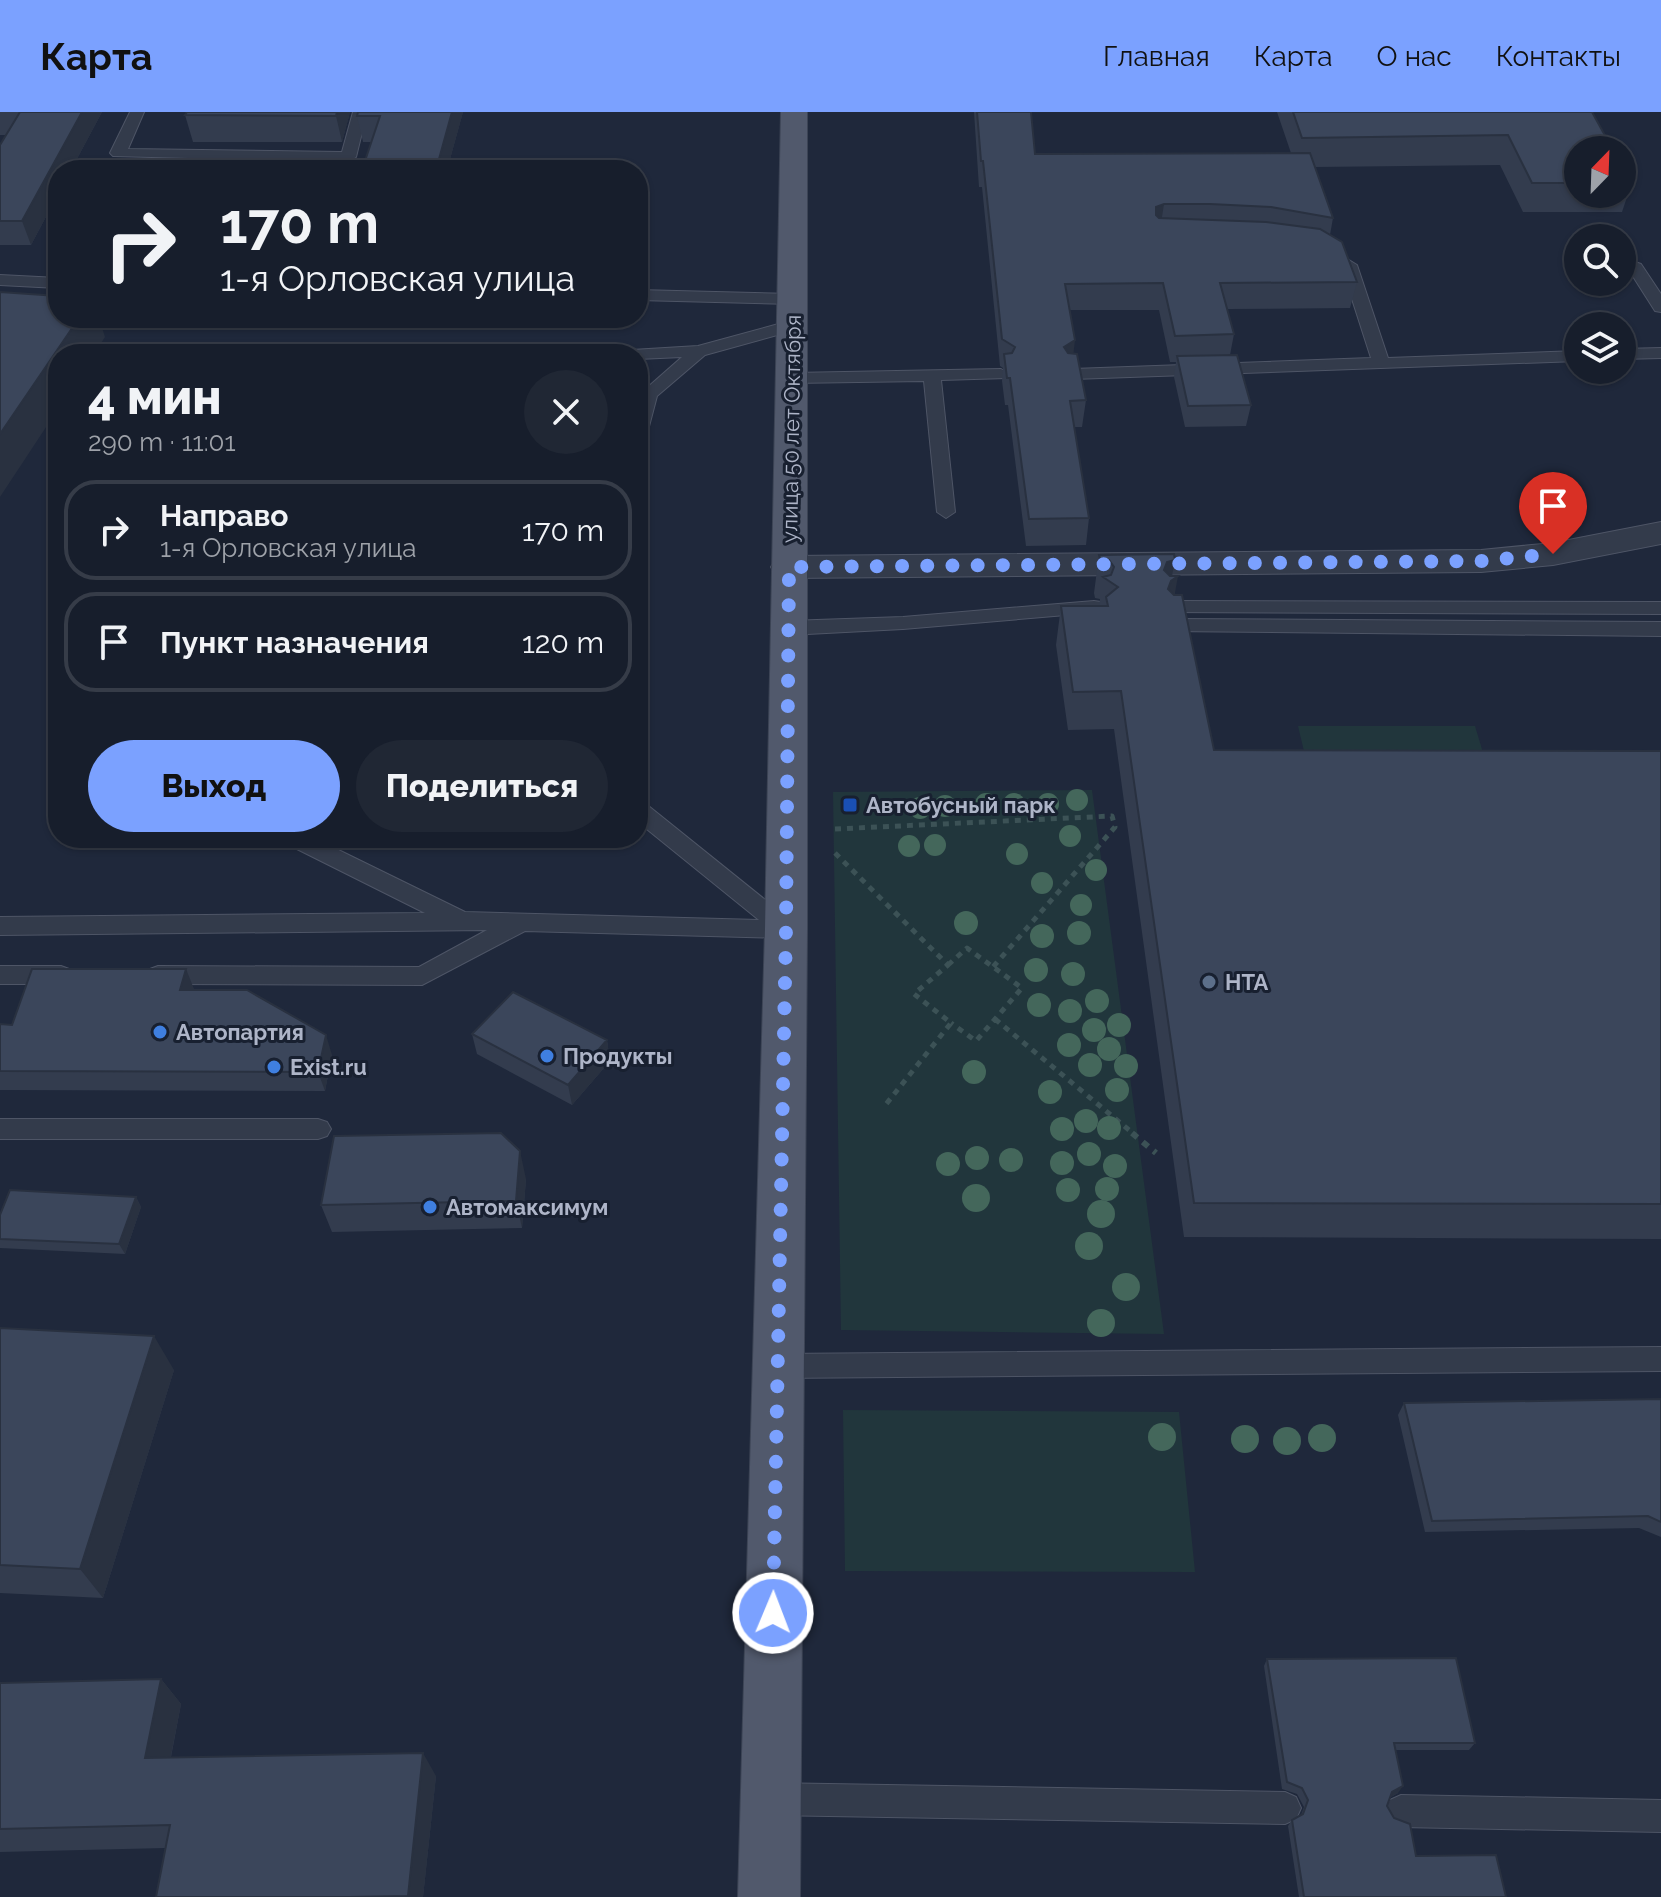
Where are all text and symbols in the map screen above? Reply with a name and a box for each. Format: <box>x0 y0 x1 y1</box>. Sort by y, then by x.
text: Карта <box>40 34 153 79</box>
text: Главная <box>1103 40 1210 73</box>
text: Карта <box>1254 40 1333 73</box>
text: О нас <box>1377 40 1452 73</box>
text: Контакты <box>1496 40 1621 73</box>
north arrow <box>1564 136 1636 208</box>
map controls <box>1564 136 1636 384</box>
text: 170 m <box>220 190 379 256</box>
icon: right <box>88 192 192 296</box>
button: search <box>1564 224 1636 296</box>
text: 1-я Орловская улица <box>220 257 575 299</box>
button: layers <box>1564 312 1636 384</box>
street label: улица 50 лет Октября <box>776 315 806 543</box>
text: 4 мин <box>88 369 222 425</box>
button: close <box>524 370 608 454</box>
text: 290 m · 11:01 <box>88 427 236 457</box>
pin <box>1519 472 1587 554</box>
icon: arrive <box>1531 484 1575 528</box>
text: Направо <box>160 498 289 533</box>
icon: right <box>92 508 136 552</box>
text: 170 m <box>522 513 604 548</box>
text: 1-я Орловская улица <box>160 533 416 563</box>
icon: arrive <box>92 620 136 664</box>
text: Пункт назначения <box>160 625 429 660</box>
text: 120 m <box>522 625 604 660</box>
button: Выход <box>88 740 340 832</box>
button: Поделиться <box>356 740 608 832</box>
place label: Автобусный парк <box>866 792 1056 818</box>
marker: Автобусный парк <box>841 796 859 814</box>
place label: НТА <box>1225 969 1269 995</box>
marker: НТА <box>1200 973 1218 991</box>
place label: Автопартия <box>176 1019 304 1045</box>
marker: Автопартия <box>151 1023 169 1041</box>
place label: Продукты <box>563 1043 672 1069</box>
marker: Продукты <box>538 1047 556 1065</box>
place label: Exist.ru <box>290 1054 367 1080</box>
marker: Exist.ru <box>265 1058 283 1076</box>
place label: Автомаксимум <box>446 1194 608 1220</box>
marker: Автомаксимум <box>421 1198 439 1216</box>
position arrow <box>731 1571 815 1655</box>

